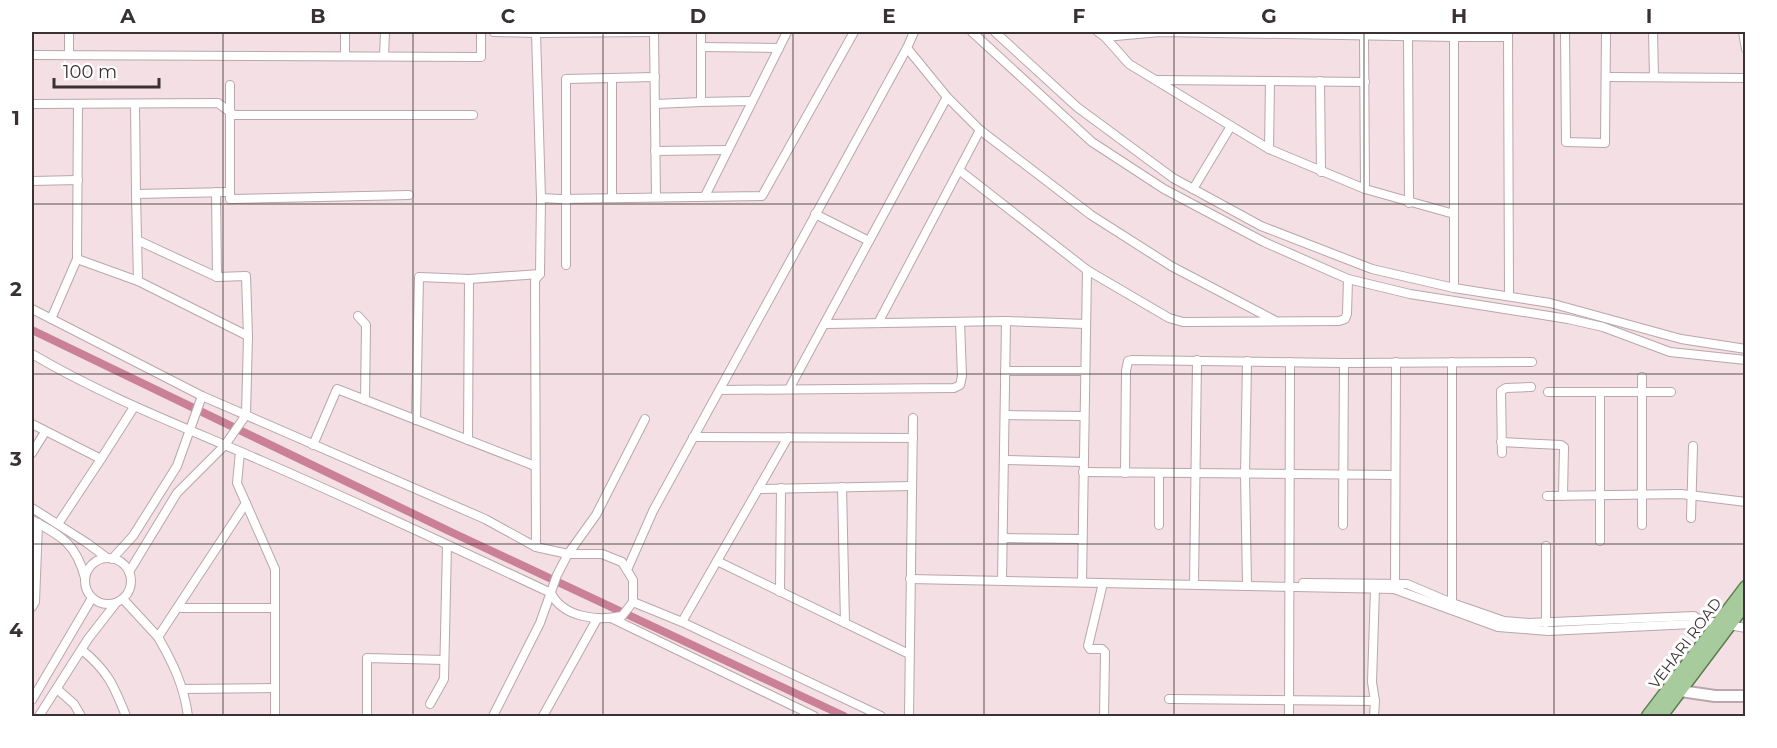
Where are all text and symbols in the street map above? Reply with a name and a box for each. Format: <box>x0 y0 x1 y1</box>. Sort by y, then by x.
text: A <box>119 4 136 28</box>
text: B <box>310 4 326 28</box>
text: C <box>501 4 516 28</box>
text: D <box>690 4 706 28</box>
text: E <box>882 4 896 28</box>
text: F <box>1073 4 1086 28</box>
text: G <box>1261 4 1277 28</box>
text: H <box>1451 4 1467 28</box>
text: I <box>1646 4 1652 28</box>
scale bar <box>54 51 159 89</box>
text: 100 m <box>63 61 117 83</box>
text: 1 <box>12 106 20 130</box>
text: 2 <box>10 277 22 301</box>
text: 3 <box>9 447 22 471</box>
street label: VEHARI ROAD <box>1645 594 1725 692</box>
text: 4 <box>9 618 23 642</box>

